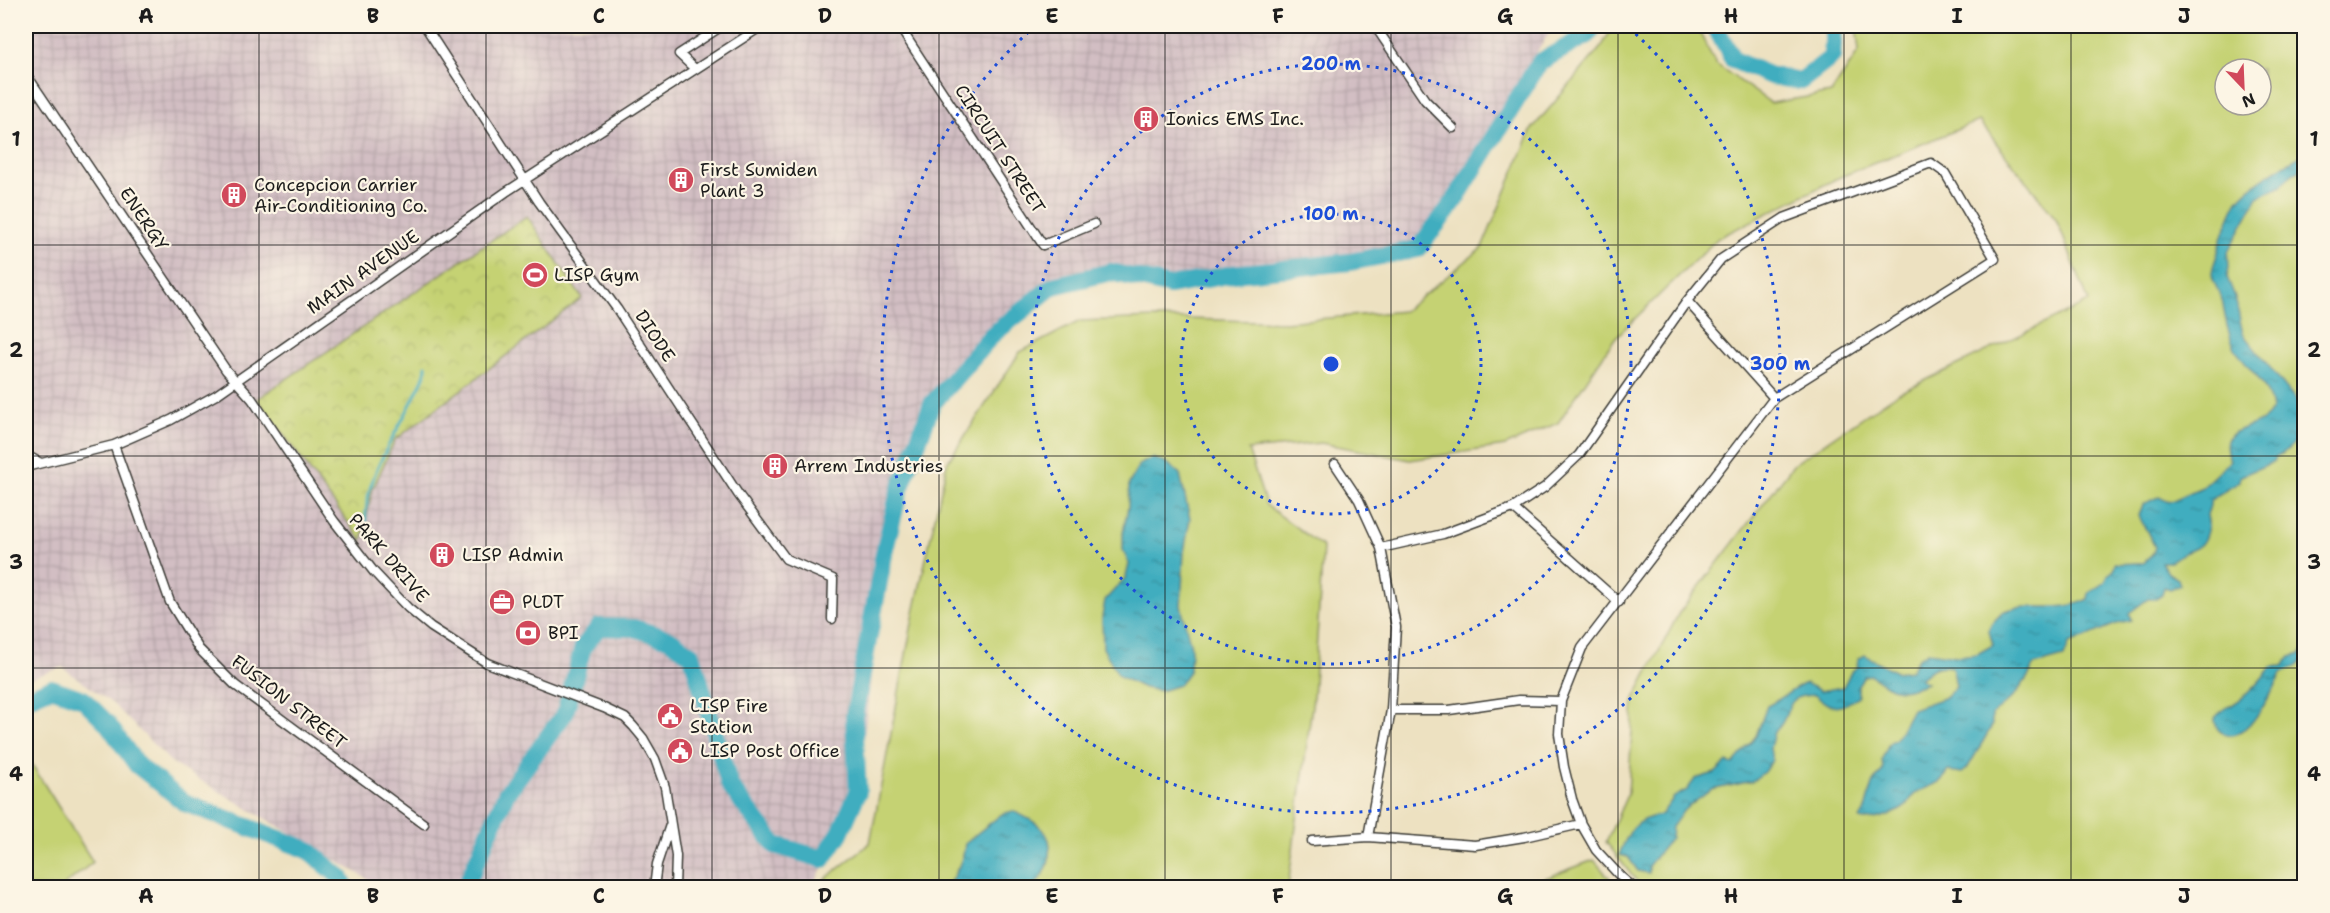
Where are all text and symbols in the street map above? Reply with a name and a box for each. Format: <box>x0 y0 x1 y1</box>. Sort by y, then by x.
text: A <box>138 3 154 29</box>
text: B <box>367 3 379 29</box>
text: C <box>593 3 605 29</box>
text: D <box>818 3 832 29</box>
text: E <box>1045 3 1059 29</box>
text: F <box>1272 3 1284 29</box>
text: G <box>1497 3 1513 29</box>
text: H <box>1724 3 1738 29</box>
text: I <box>1951 3 1963 29</box>
text: J <box>2178 3 2191 29</box>
text: 200 m <box>1301 52 1362 76</box>
north arrow <box>2213 57 2273 117</box>
street label: CIRCUIT STREET <box>949 80 1051 218</box>
text: N <box>2239 88 2259 112</box>
building icon: Ionics EMS Inc. <box>1131 104 1161 134</box>
place label: Ionics EMS Inc. <box>1166 107 1304 131</box>
text: 1 <box>11 126 21 152</box>
text: 1 <box>2309 126 2319 152</box>
place label: First Sumiden Plant 3 <box>700 158 818 203</box>
building icon: First Sumiden Plant 3 <box>666 165 696 195</box>
place label: Concepcion Carrier Air-Conditioning Co. <box>254 173 427 218</box>
building icon: Concepcion Carrier Air-Conditioning Co. <box>219 180 249 210</box>
street label: ENERGY <box>114 182 174 256</box>
text: 100 m <box>1303 202 1359 226</box>
street label: MAIN AVENUE <box>302 224 424 320</box>
sports icon: LISP Gym <box>520 260 550 290</box>
place label: LISP Gym <box>554 263 639 287</box>
street label: DIODE <box>629 305 681 367</box>
text: 2 <box>9 337 23 363</box>
text: 2 <box>2307 337 2321 363</box>
text: 300 m <box>1750 352 1811 376</box>
centre of rings <box>1321 354 1341 374</box>
building icon: Arrem Industries <box>760 451 790 481</box>
place label: Arrem Industries <box>794 454 944 478</box>
street label: PARK DRIVE <box>344 508 434 608</box>
building icon: LISP Admin <box>427 540 457 570</box>
place label: LISP Admin <box>462 543 563 567</box>
text: 3 <box>9 549 23 575</box>
text: 3 <box>2307 549 2321 575</box>
office icon: PLDT <box>487 587 517 617</box>
place label: PLDT <box>522 590 564 614</box>
bank icon: BPI <box>513 618 543 648</box>
place label: BPI <box>548 621 579 645</box>
street label: FUSION STREET <box>226 649 352 755</box>
place label: LISP Fire Station <box>690 694 768 739</box>
public building icon: LISP Fire Station <box>655 701 685 731</box>
public building icon: LISP Post Office <box>665 736 695 766</box>
place label: LISP Post Office <box>700 739 840 763</box>
text: 4 <box>9 761 23 787</box>
text: 4 <box>2307 761 2321 787</box>
text: A <box>138 883 154 909</box>
text: B <box>367 883 379 909</box>
text: C <box>593 883 605 909</box>
text: D <box>818 883 832 909</box>
text: E <box>1045 883 1059 909</box>
text: F <box>1272 883 1284 909</box>
text: G <box>1497 883 1513 909</box>
text: H <box>1724 883 1738 909</box>
text: I <box>1951 883 1963 909</box>
text: J <box>2178 883 2191 909</box>

